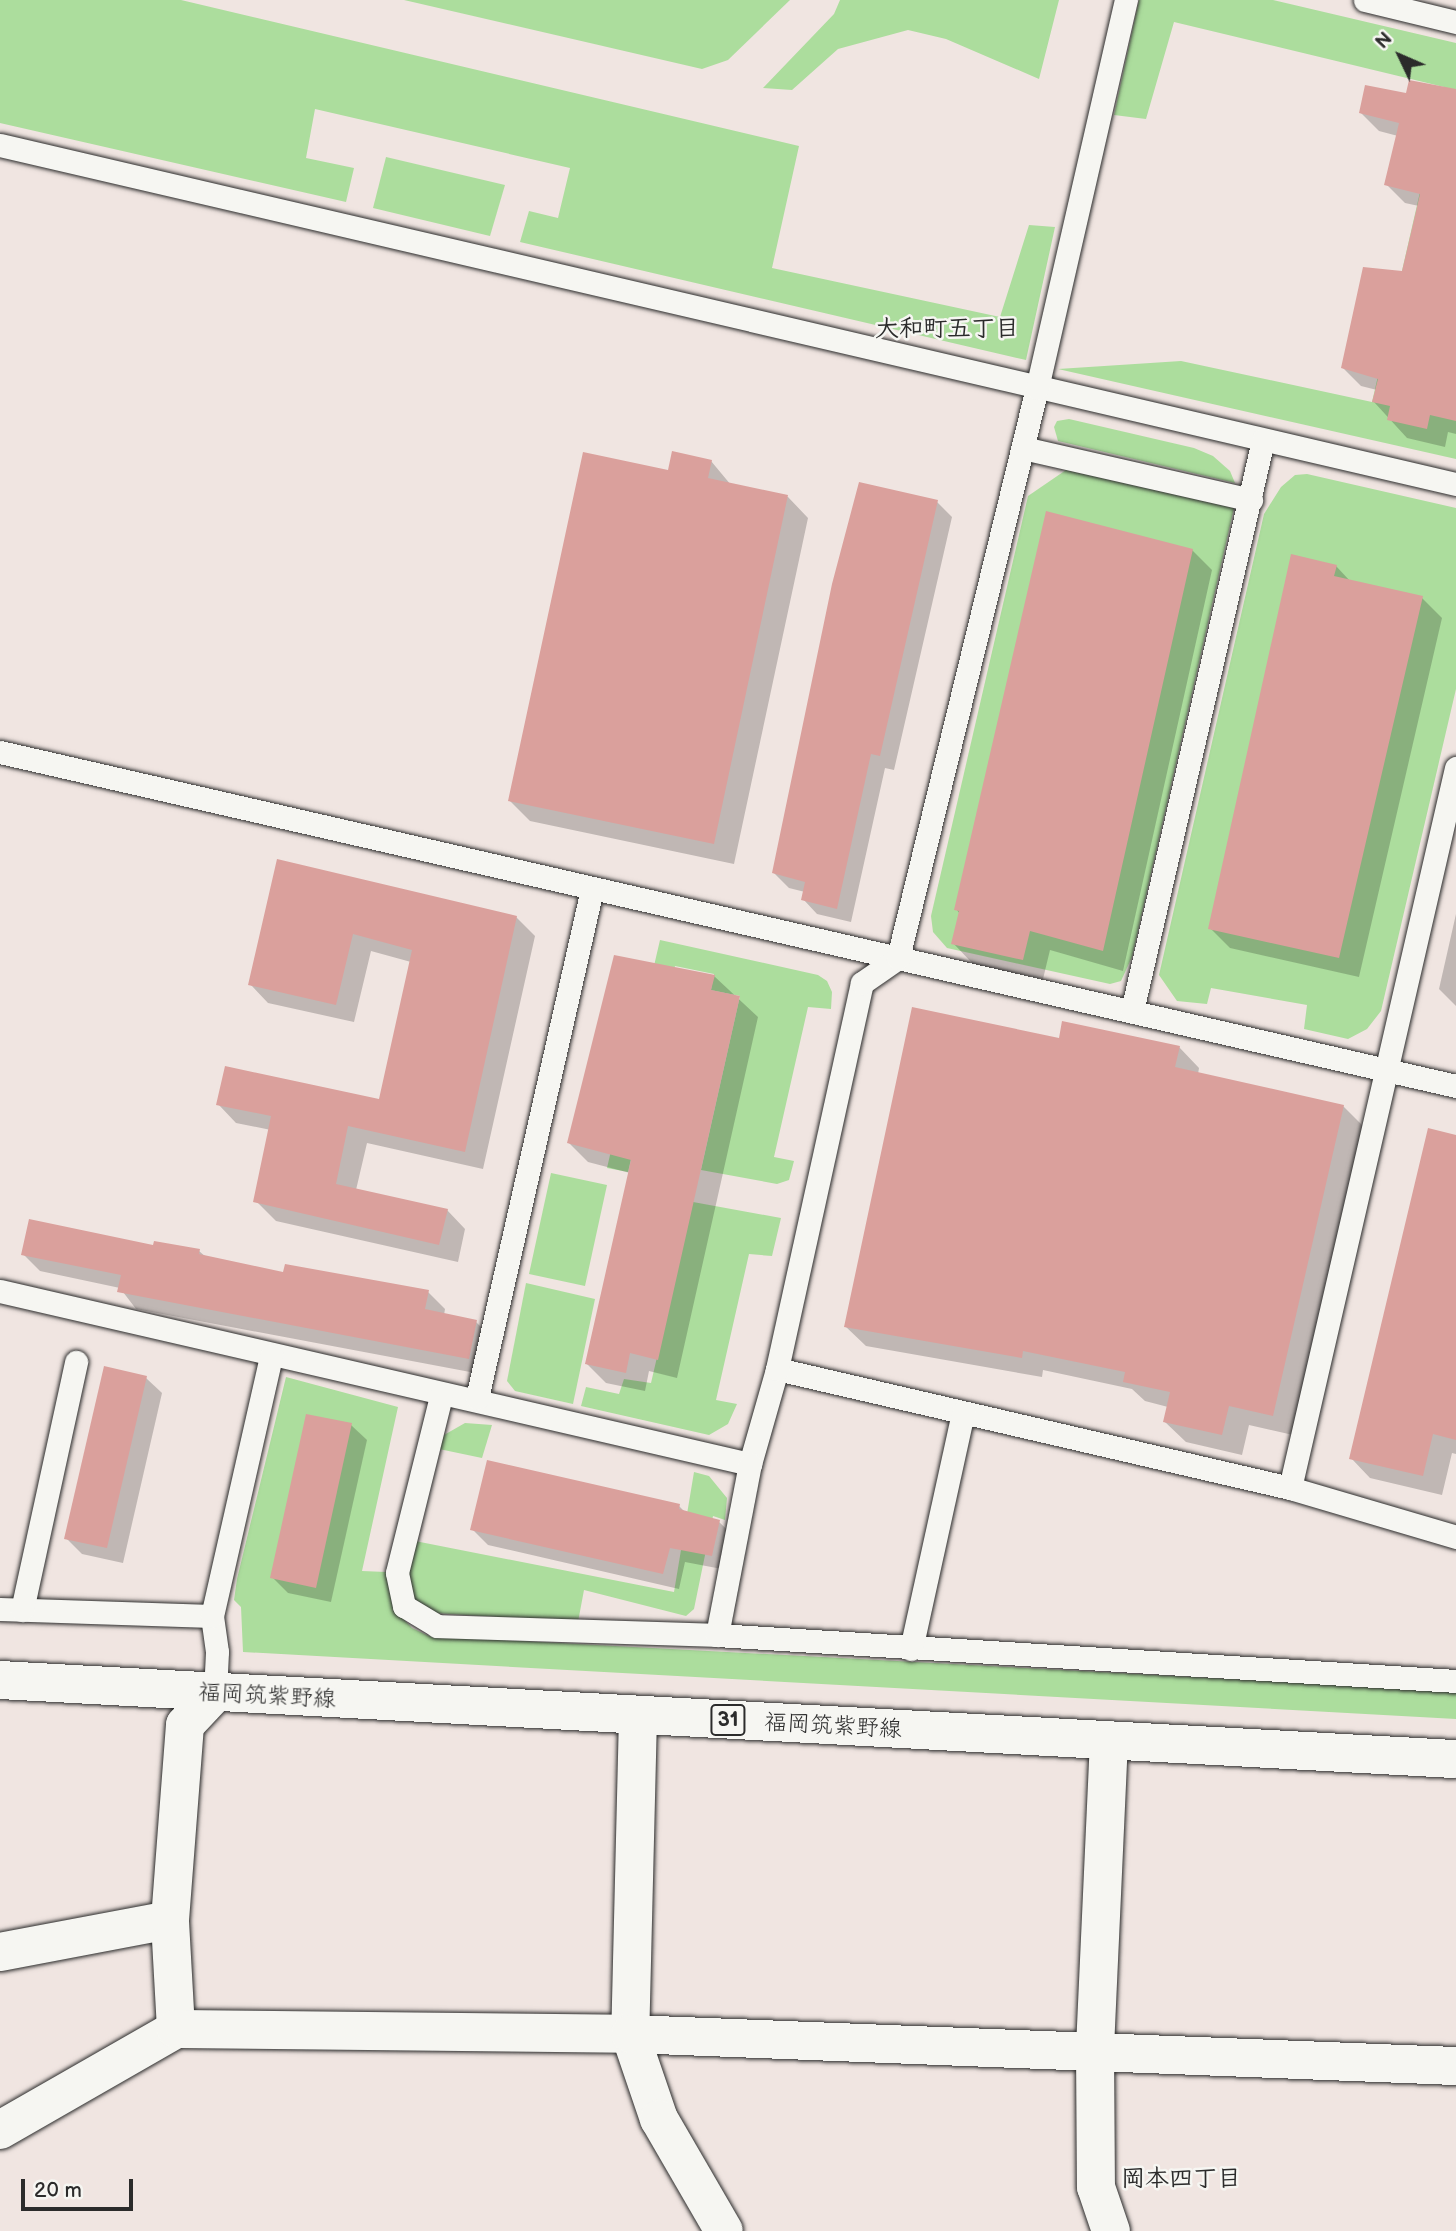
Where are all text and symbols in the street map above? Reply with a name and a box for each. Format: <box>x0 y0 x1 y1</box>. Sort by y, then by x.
north arrow <box>1365 21 1435 91</box>
text: N <box>1371 28 1398 54</box>
district label: 大和町五丁目 <box>875 315 1019 343</box>
street label: 福岡筑紫野線 <box>197 1679 337 1713</box>
road number: 31 <box>709 1702 747 1738</box>
street label: 福岡筑紫野線 <box>763 1709 903 1743</box>
scale bar <box>24 2164 136 2208</box>
district label: 岡本四丁目 <box>1121 2165 1241 2193</box>
text: 20 m <box>34 2178 82 2203</box>

